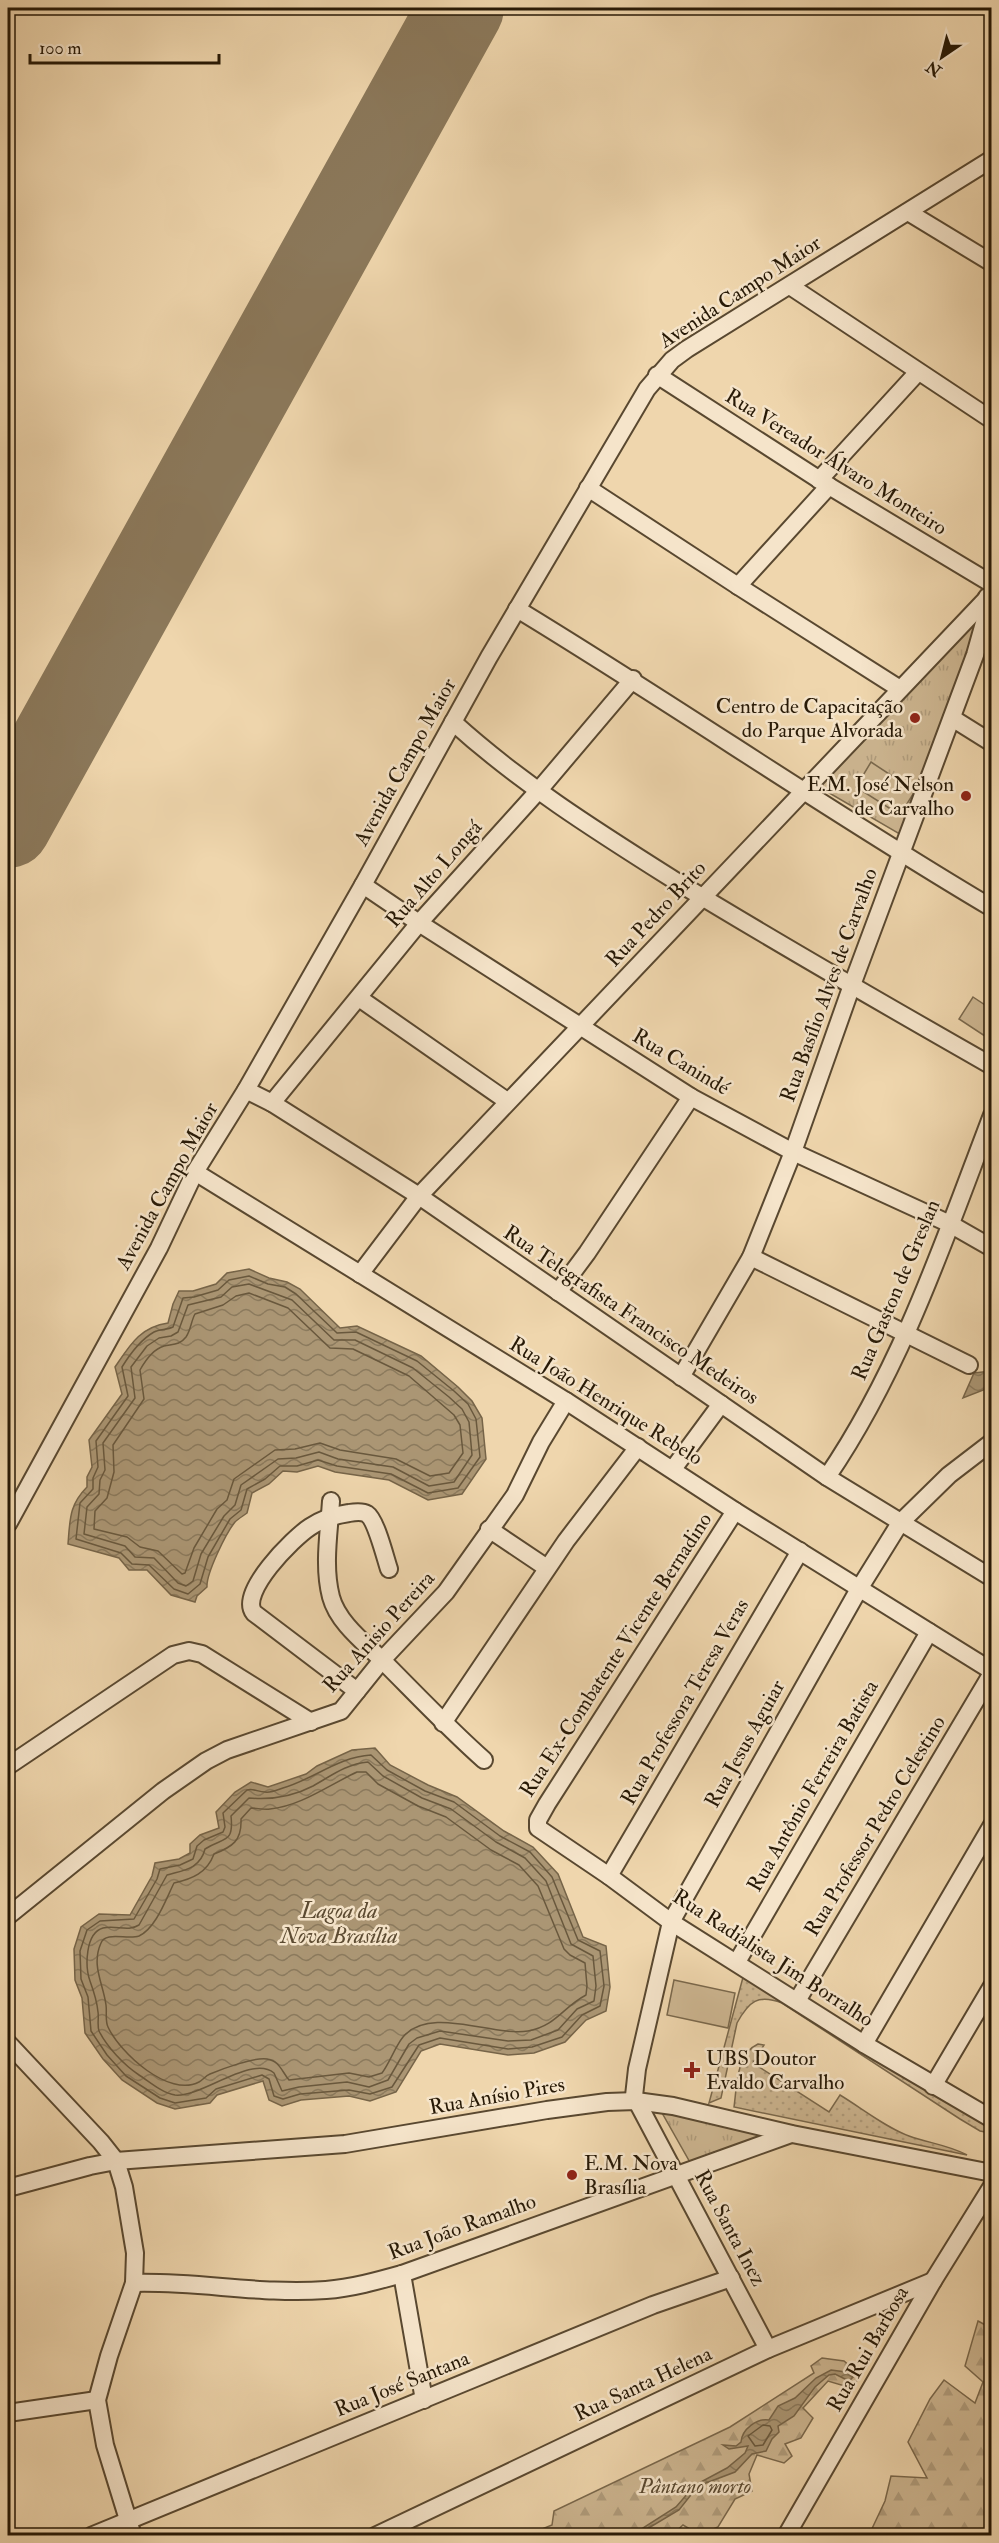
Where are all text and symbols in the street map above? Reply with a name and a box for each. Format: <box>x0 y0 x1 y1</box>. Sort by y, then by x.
scale bar <box>30 27 219 65</box>
north arrow <box>912 27 972 87</box>
text: 100 m <box>39 37 82 60</box>
text: N <box>922 56 946 81</box>
street label: Avenida Campo Maior <box>653 229 826 355</box>
street label: Rua Vereador Álvaro Monteiro <box>720 383 952 541</box>
street label: Avenida Campo Maior <box>347 673 462 852</box>
place label: Centro de Capacitação do Parque Alvorada <box>716 693 903 744</box>
marker: Centro de Capacitação do Parque Alvorada <box>908 711 922 725</box>
place label: E.M. José Nelson de Carvalho <box>807 771 954 822</box>
marker: E.M. José Nelson de Carvalho <box>959 789 973 803</box>
street label: Rua Alto Longá <box>380 814 488 933</box>
street label: Rua Pedro Brito <box>600 855 712 973</box>
street label: Rua Basílio Alves de Carvalho <box>774 864 884 1106</box>
street label: Rua Canindé <box>627 1022 735 1102</box>
street label: Avenida Campo Maior <box>109 1097 224 1276</box>
street label: Rua Gaston de Greslan <box>846 1195 946 1385</box>
street label: Rua Telegrafista Francisco Medeiros <box>498 1219 764 1411</box>
street label: Rua João Henrique Rebelo <box>504 1330 708 1472</box>
street label: Rua Ex-Combatente Vicente Bernadino <box>514 1508 718 1802</box>
street label: Rua Anisio Pereira <box>317 1565 441 1699</box>
street label: Rua Professora Teresa Veras <box>615 1594 755 1810</box>
street label: Rua Jesus Aguiar <box>699 1675 791 1813</box>
street label: Rua Antônio Ferreira Batista <box>741 1675 885 1897</box>
street label: Rua Professor Pedro Celestino <box>798 1711 952 1941</box>
street label: Rua Radialista Jim Borralho <box>667 1883 879 2033</box>
water label: Lagoa da Nova Brasília <box>279 1897 398 1950</box>
place label: UBS Doutor Evaldo Carvalho <box>706 2045 844 2096</box>
marker: UBS Doutor Evaldo Carvalho <box>683 2061 701 2079</box>
street label: Rua Anísio Pires <box>427 2071 567 2121</box>
place label: E.M. Nova Brasília <box>584 2150 678 2201</box>
street label: Rua Santa Inez <box>688 2165 772 2291</box>
marker: E.M. Nova Brasília <box>565 2168 579 2182</box>
street label: Rua João Ramalho <box>384 2188 540 2266</box>
street label: Rua Rui Barbosa <box>821 2281 915 2417</box>
street label: Rua Santa Helena <box>570 2340 717 2428</box>
street label: Rua José Santana <box>331 2345 474 2423</box>
park label: Pântano morto <box>638 2473 751 2500</box>

